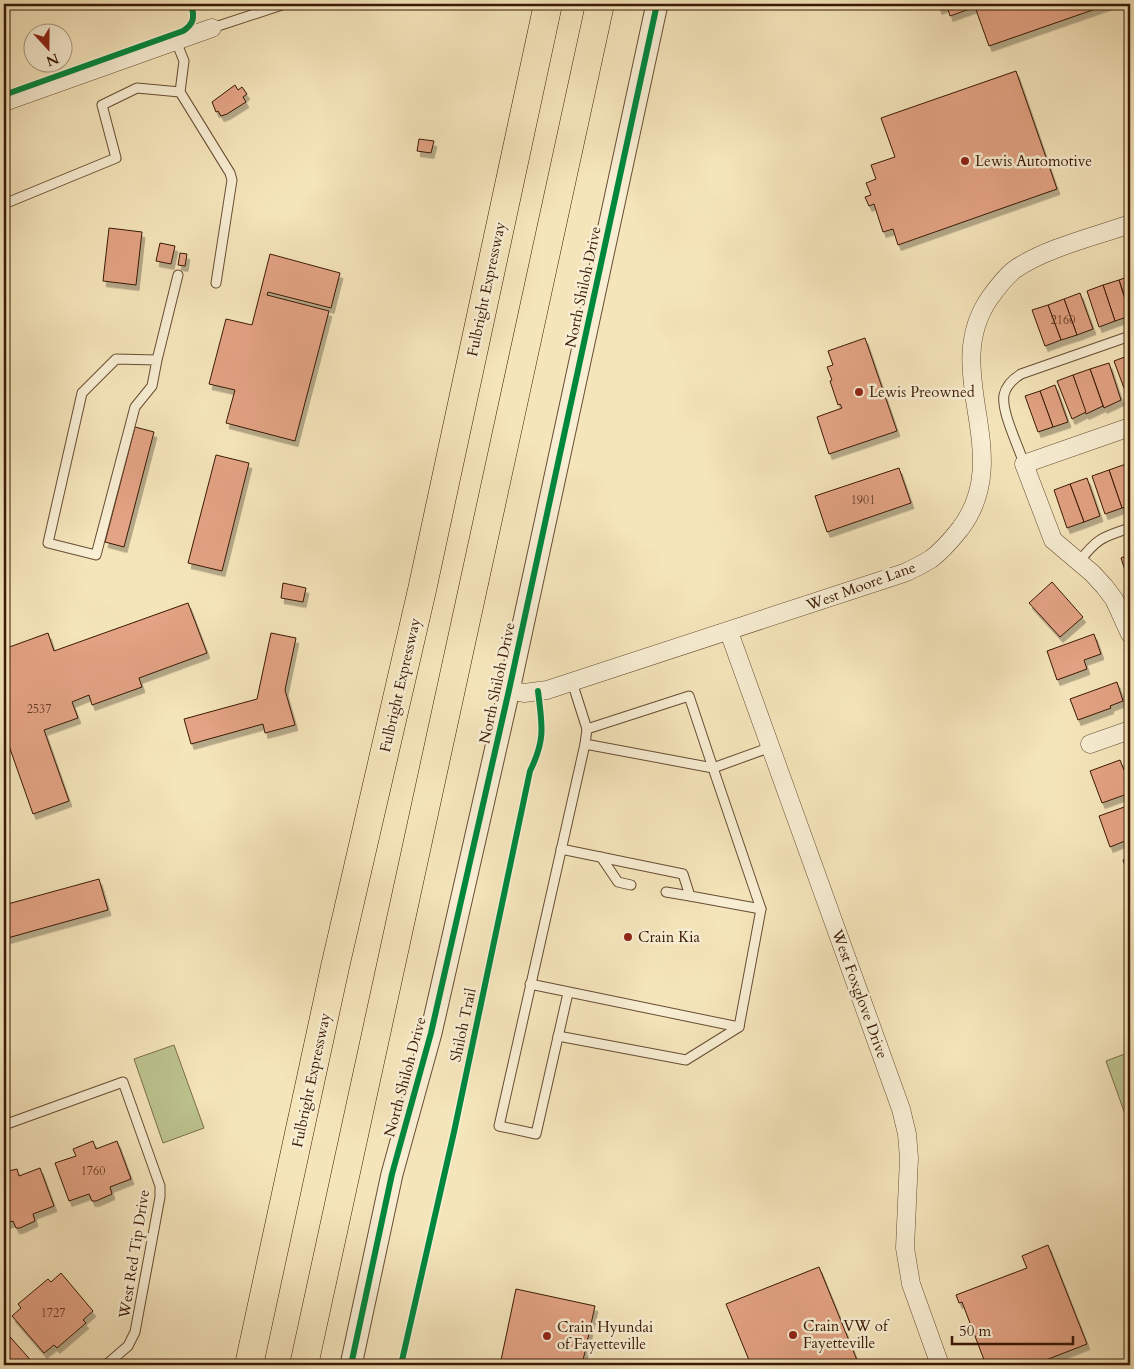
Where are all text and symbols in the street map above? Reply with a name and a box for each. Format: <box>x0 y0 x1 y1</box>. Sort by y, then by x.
north arrow <box>22 22 72 72</box>
text: N <box>43 49 62 71</box>
place label: Lewis Automotive <box>975 151 1092 171</box>
marker: Lewis Automotive <box>959 155 971 167</box>
street label: Fulbright Expressway <box>462 220 510 358</box>
street label: North Shiloh Drive <box>560 224 606 350</box>
house number: 2160 <box>1051 312 1075 328</box>
place label: Lewis Preowned <box>869 382 975 402</box>
marker: Lewis Preowned <box>853 386 865 398</box>
house number: 1901 <box>851 492 875 508</box>
street label: West Moore Lane <box>803 557 918 615</box>
street label: Fulbright Expressway <box>375 616 425 754</box>
street label: North Shiloh Drive <box>474 620 520 746</box>
house number: 2537 <box>27 701 51 717</box>
street label: West Foxglove Drive <box>827 926 893 1062</box>
place label: Crain Kia <box>638 927 701 947</box>
marker: Crain Kia <box>622 931 634 943</box>
street label: Shiloh Trail <box>445 986 481 1064</box>
street label: Fulbright Expressway <box>287 1011 335 1149</box>
street label: North Shiloh Drive <box>379 1014 431 1139</box>
house number: 1760 <box>81 1163 105 1179</box>
street label: West Red Tip Drive <box>114 1188 154 1321</box>
house number: 1727 <box>41 1305 65 1321</box>
scale bar <box>952 1314 1073 1346</box>
place label: Crain VW of Fayetteville <box>803 1316 890 1353</box>
place label: Crain Hyundai of Fayetteville <box>557 1317 653 1354</box>
text: 50 m <box>959 1321 991 1341</box>
marker: Crain VW of Fayetteville <box>787 1329 799 1341</box>
marker: Crain Hyundai of Fayetteville <box>541 1330 553 1342</box>

